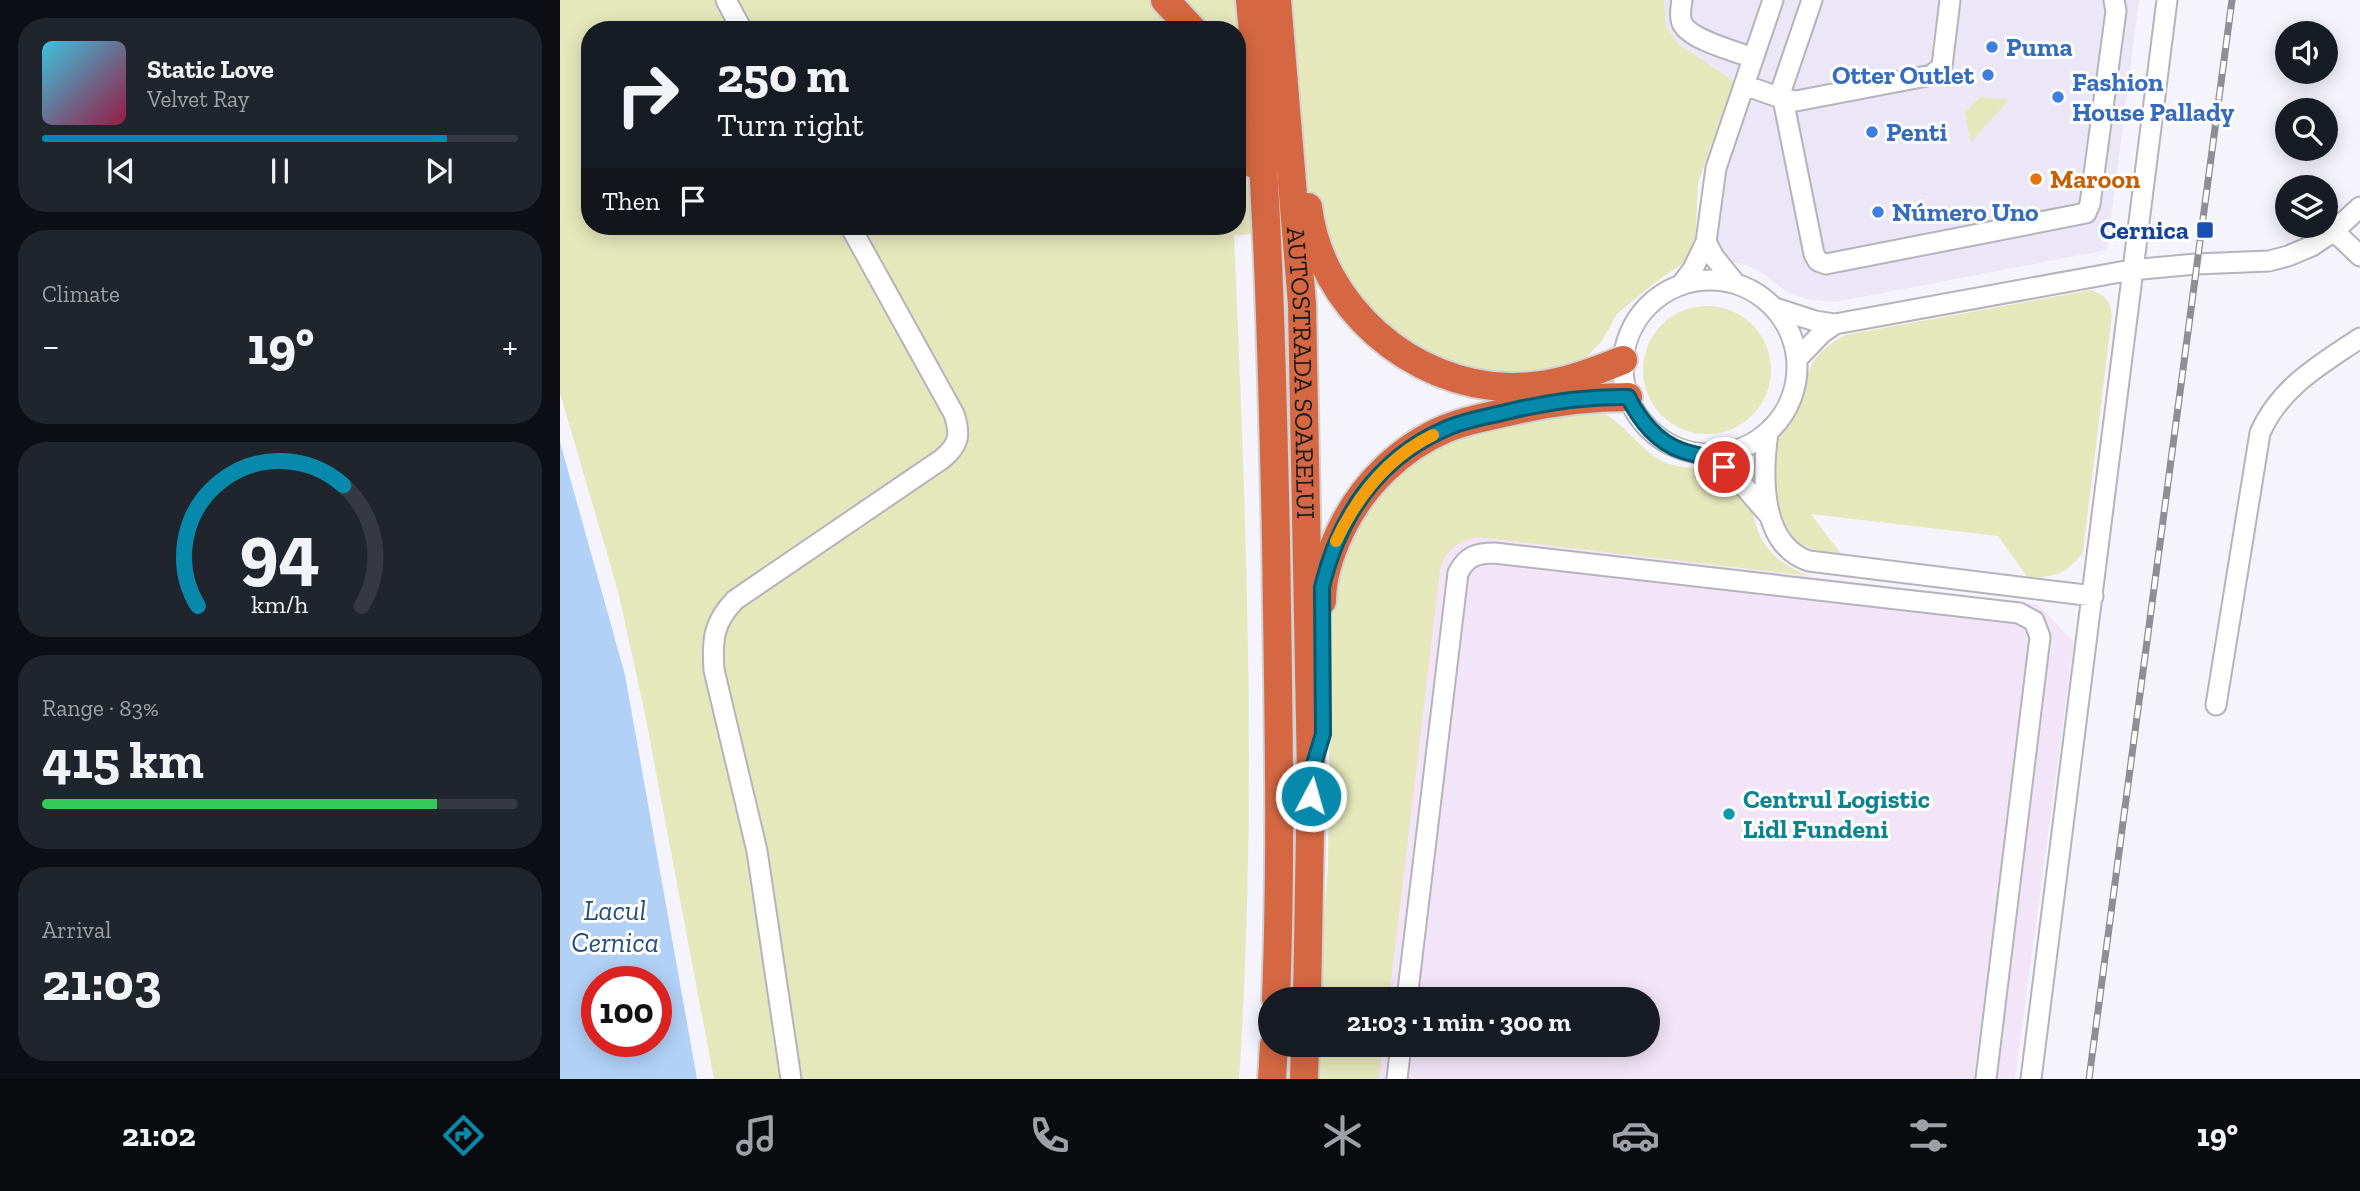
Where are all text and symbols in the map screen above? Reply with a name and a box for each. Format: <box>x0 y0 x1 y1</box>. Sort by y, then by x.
map controls <box>2275 21 2338 238</box>
button: sound <box>2275 21 2338 84</box>
place label: Puma <box>2006 31 2073 63</box>
marker: Puma <box>1984 39 2000 55</box>
text: 250 m <box>717 46 849 105</box>
icon: right <box>602 49 693 140</box>
text: Static Love <box>147 53 274 85</box>
place label: Otter Outlet <box>1832 59 1975 91</box>
place label: Fashion House Pallady <box>2072 66 2234 128</box>
marker: Otter Outlet <box>1980 67 1996 83</box>
text: Velvet Ray <box>147 85 249 113</box>
marker: Fashion House Pallady <box>2050 89 2066 105</box>
button: search <box>2275 98 2338 161</box>
text: Turn right <box>717 106 864 144</box>
place label: Penti <box>1886 116 1947 148</box>
marker: Penti <box>1864 124 1880 140</box>
icon: previous <box>102 152 140 190</box>
icon: pause <box>261 152 299 190</box>
icon: next <box>420 152 458 190</box>
place label: Maroon <box>2050 163 2141 195</box>
marker: Maroon <box>2028 171 2044 187</box>
button: layers <box>2275 175 2338 238</box>
icon: arrive <box>674 182 712 220</box>
text: Then <box>602 185 660 217</box>
place label: Número Uno <box>1892 196 2039 228</box>
marker: Número Uno <box>1870 204 1886 220</box>
place label: Cernica <box>2100 214 2189 246</box>
marker: Cernica <box>2195 220 2215 240</box>
street label: AUTOSTRADA SOARELUI <box>1280 226 1322 520</box>
text: Climate <box>42 280 120 308</box>
text: 19° <box>247 315 314 377</box>
text: − <box>42 323 60 369</box>
text: + <box>502 323 518 369</box>
pin <box>1694 437 1754 497</box>
icon: arrive <box>1705 448 1743 486</box>
text: 94 <box>240 507 320 595</box>
text: km/h <box>251 588 309 618</box>
text: Range · 83% <box>42 694 159 722</box>
text: 415 km <box>42 729 204 791</box>
position arrow <box>1274 759 1348 833</box>
place label: Centrul Logistic Lidl Fundeni <box>1743 783 1930 845</box>
marker: Centrul Logistic Lidl Fundeni <box>1721 806 1737 822</box>
water label: Lacul Cernica <box>571 894 659 959</box>
text: Arrival <box>42 916 111 944</box>
text: 21:03 <box>42 951 162 1013</box>
speed limit sign: 100 <box>581 966 672 1057</box>
text: 21:03 · 1 min · 300 m <box>1347 1006 1571 1038</box>
icon: directions <box>439 1111 488 1160</box>
icon: music <box>732 1111 781 1160</box>
icon: phone <box>1025 1111 1074 1160</box>
icon: climate <box>1318 1111 1367 1160</box>
icon: car <box>1611 1111 1660 1160</box>
icon: filters <box>1904 1111 1953 1160</box>
text: 21:02 <box>122 1116 196 1154</box>
text: 19° <box>2197 1116 2238 1154</box>

